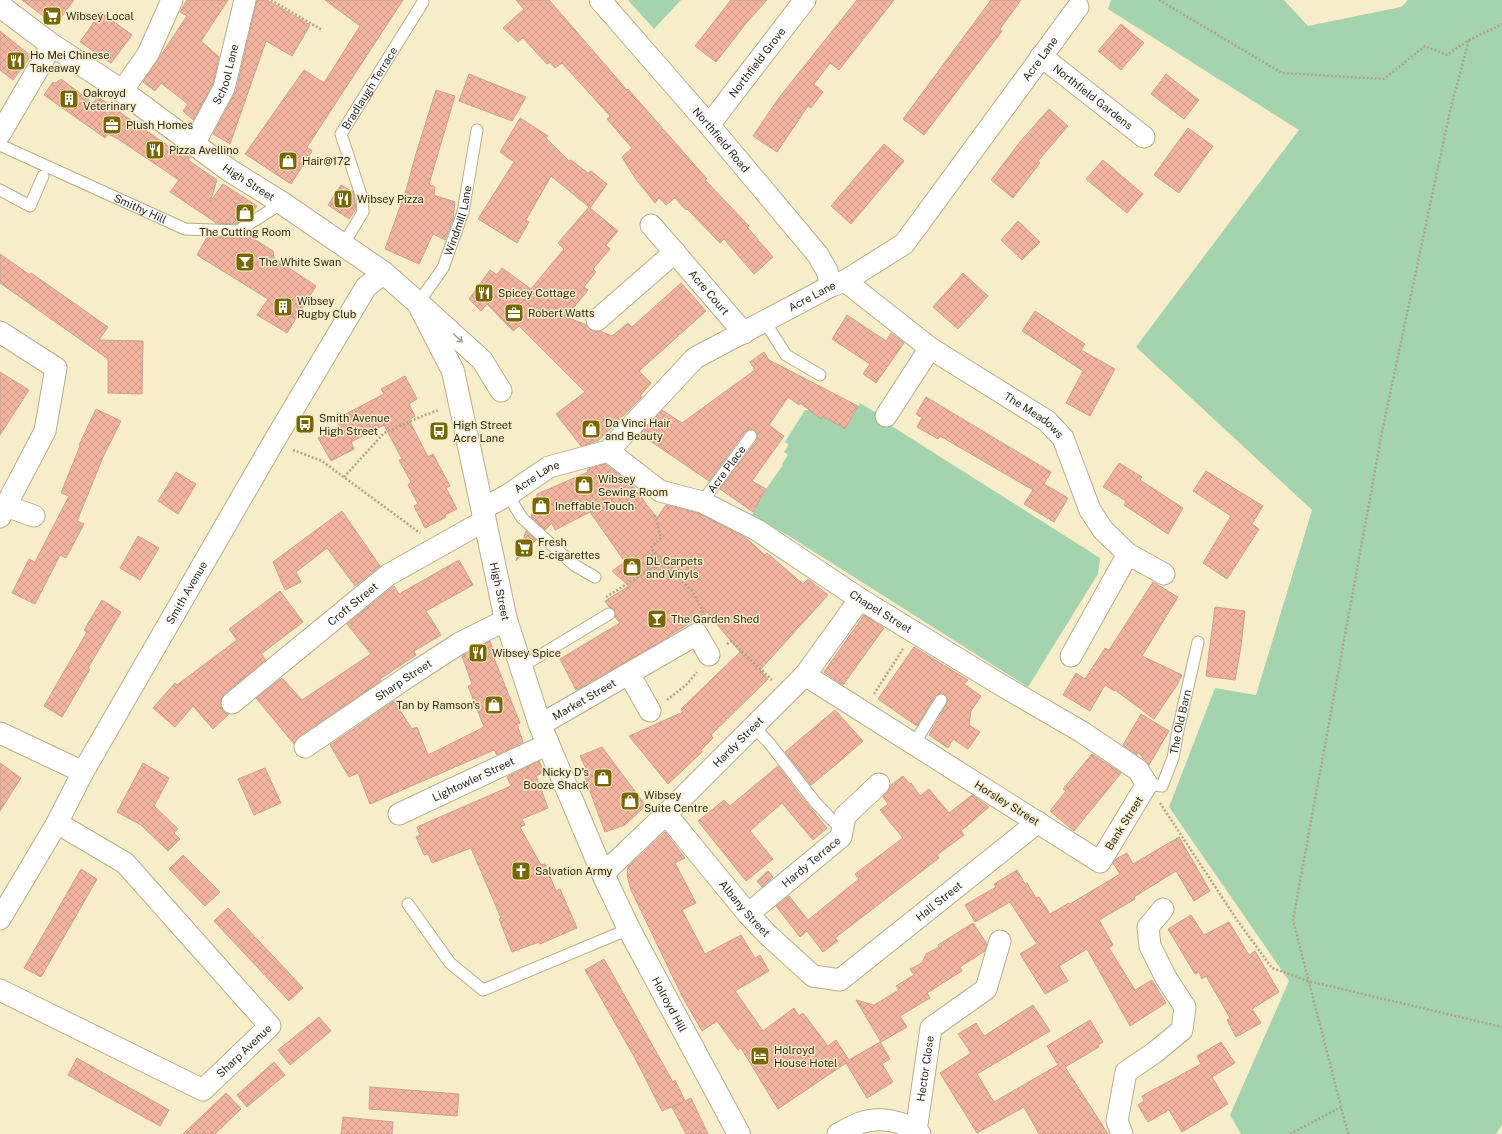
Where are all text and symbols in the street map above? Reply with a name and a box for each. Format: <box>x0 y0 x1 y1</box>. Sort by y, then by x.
supermarket icon: Wibsey Local <box>41 5 63 27</box>
place label: Wibsey Local <box>66 10 134 22</box>
street label: Northfield Grove <box>727 25 788 100</box>
street label: Acre Lane <box>1020 34 1060 83</box>
street label: School Lane <box>210 43 240 107</box>
street label: Bradlaugh Terrace <box>339 45 400 131</box>
place label: Ho Mei Chinese Takeaway <box>30 49 110 74</box>
restaurant icon: Ho Mei Chinese Takeaway <box>5 50 27 72</box>
street label: Northfield Gardens <box>1051 62 1135 132</box>
place label: Oakroyd Veterinary <box>83 87 136 112</box>
building icon: Oakroyd Veterinary <box>58 88 80 110</box>
street label: Northfield Road <box>691 105 752 174</box>
office icon: Plush Homes <box>101 114 123 136</box>
place label: Plush Homes <box>126 119 193 131</box>
restaurant icon: Pizza Avellino <box>144 139 166 161</box>
place label: Pizza Avellino <box>169 144 239 156</box>
shop icon: Hair@172 <box>277 150 299 172</box>
place label: Hair@172 <box>302 155 351 167</box>
street label: High Street <box>220 161 277 203</box>
street label: Windmill Lane <box>442 185 473 257</box>
restaurant icon: Wibsey Pizza <box>332 188 354 210</box>
street label: Smithy Hill <box>112 192 168 226</box>
place label: Wibsey Pizza <box>357 193 424 205</box>
shop icon: The Cutting Room <box>234 202 256 224</box>
place label: The Cutting Room <box>199 226 291 238</box>
bar icon: The White Swan <box>234 251 256 273</box>
place label: The White Swan <box>259 256 341 268</box>
street label: Acre Court <box>686 268 732 317</box>
street label: Acre Lane <box>786 279 837 313</box>
restaurant icon: Spicey Cottage <box>473 282 495 304</box>
place label: Spicey Cottage <box>498 287 576 299</box>
place label: Wibsey Rugby Club <box>297 295 357 320</box>
building icon: Wibsey Rugby Club <box>272 296 294 318</box>
office icon: Robert Watts <box>503 302 525 324</box>
place label: Robert Watts <box>528 307 595 319</box>
one-way arrow <box>453 334 463 343</box>
street label: The Meadows <box>1002 390 1066 441</box>
place label: Smith Avenue High Street <box>319 412 390 437</box>
bus stop icon: Smith Avenue High Street <box>294 413 316 435</box>
place label: Da Vinci Hair and Beauty <box>605 417 671 442</box>
shop icon: Da Vinci Hair and Beauty <box>580 418 602 440</box>
place label: High Street Acre Lane <box>453 419 512 444</box>
bus stop icon: High Street Acre Lane <box>428 420 450 442</box>
street label: Acre Place <box>705 443 748 495</box>
street label: Acre Lane <box>512 458 561 495</box>
place label: Wibsey Sewing Room <box>598 473 668 498</box>
shop icon: Wibsey Sewing Room <box>573 474 595 496</box>
shop icon: Ineffable Touch <box>530 495 552 517</box>
place label: Ineffable Touch <box>555 500 634 512</box>
place label: Fresh E-cigarettes <box>538 536 600 561</box>
supermarket icon: Fresh E-cigarettes <box>513 537 535 559</box>
place label: DL Carpets and Vinyls <box>646 555 703 580</box>
shop icon: DL Carpets and Vinyls <box>621 556 643 578</box>
street label: Smith Avenue <box>164 559 209 626</box>
street label: High Street <box>488 561 512 622</box>
street label: Croft Street <box>325 580 380 628</box>
street label: Chapel Street <box>847 588 914 635</box>
bar icon: The Garden Shed <box>646 608 668 630</box>
place label: The Garden Shed <box>671 613 759 625</box>
restaurant icon: Wibsey Spice <box>467 642 489 664</box>
place label: Wibsey Spice <box>492 647 561 659</box>
street label: Sharp Street <box>373 657 434 703</box>
street label: Market Street <box>550 676 618 722</box>
street label: The Old Barn <box>1168 688 1193 755</box>
shop icon: Tan by Ramson's <box>483 694 505 716</box>
place label: Tan by Ramson's <box>396 699 480 711</box>
street label: Hardy Street <box>711 714 766 769</box>
street label: Lightowler Street <box>430 755 516 804</box>
place label: Nicky D's Booze Shack <box>523 766 589 791</box>
shop icon: Nicky D's Booze Shack <box>592 767 614 789</box>
street label: Horsley Street <box>972 778 1042 828</box>
place label: Wibsey Suite Centre <box>644 789 708 814</box>
shop icon: Wibsey Suite Centre <box>619 790 641 812</box>
street label: Bank Street <box>1103 794 1145 852</box>
street label: Hardy Terrace <box>779 834 843 889</box>
church icon: Salvation Army <box>510 860 532 882</box>
place label: Salvation Army <box>535 865 612 877</box>
street label: Albany Street <box>717 878 772 939</box>
street label: Hall Street <box>913 879 964 923</box>
street label: Holroyd Hill <box>650 975 689 1034</box>
street label: Sharp Avenue <box>214 1022 274 1080</box>
street label: Hector Close <box>914 1035 936 1102</box>
place label: Holroyd House Hotel <box>774 1044 837 1069</box>
hotel icon: Holroyd House Hotel <box>749 1045 771 1067</box>

